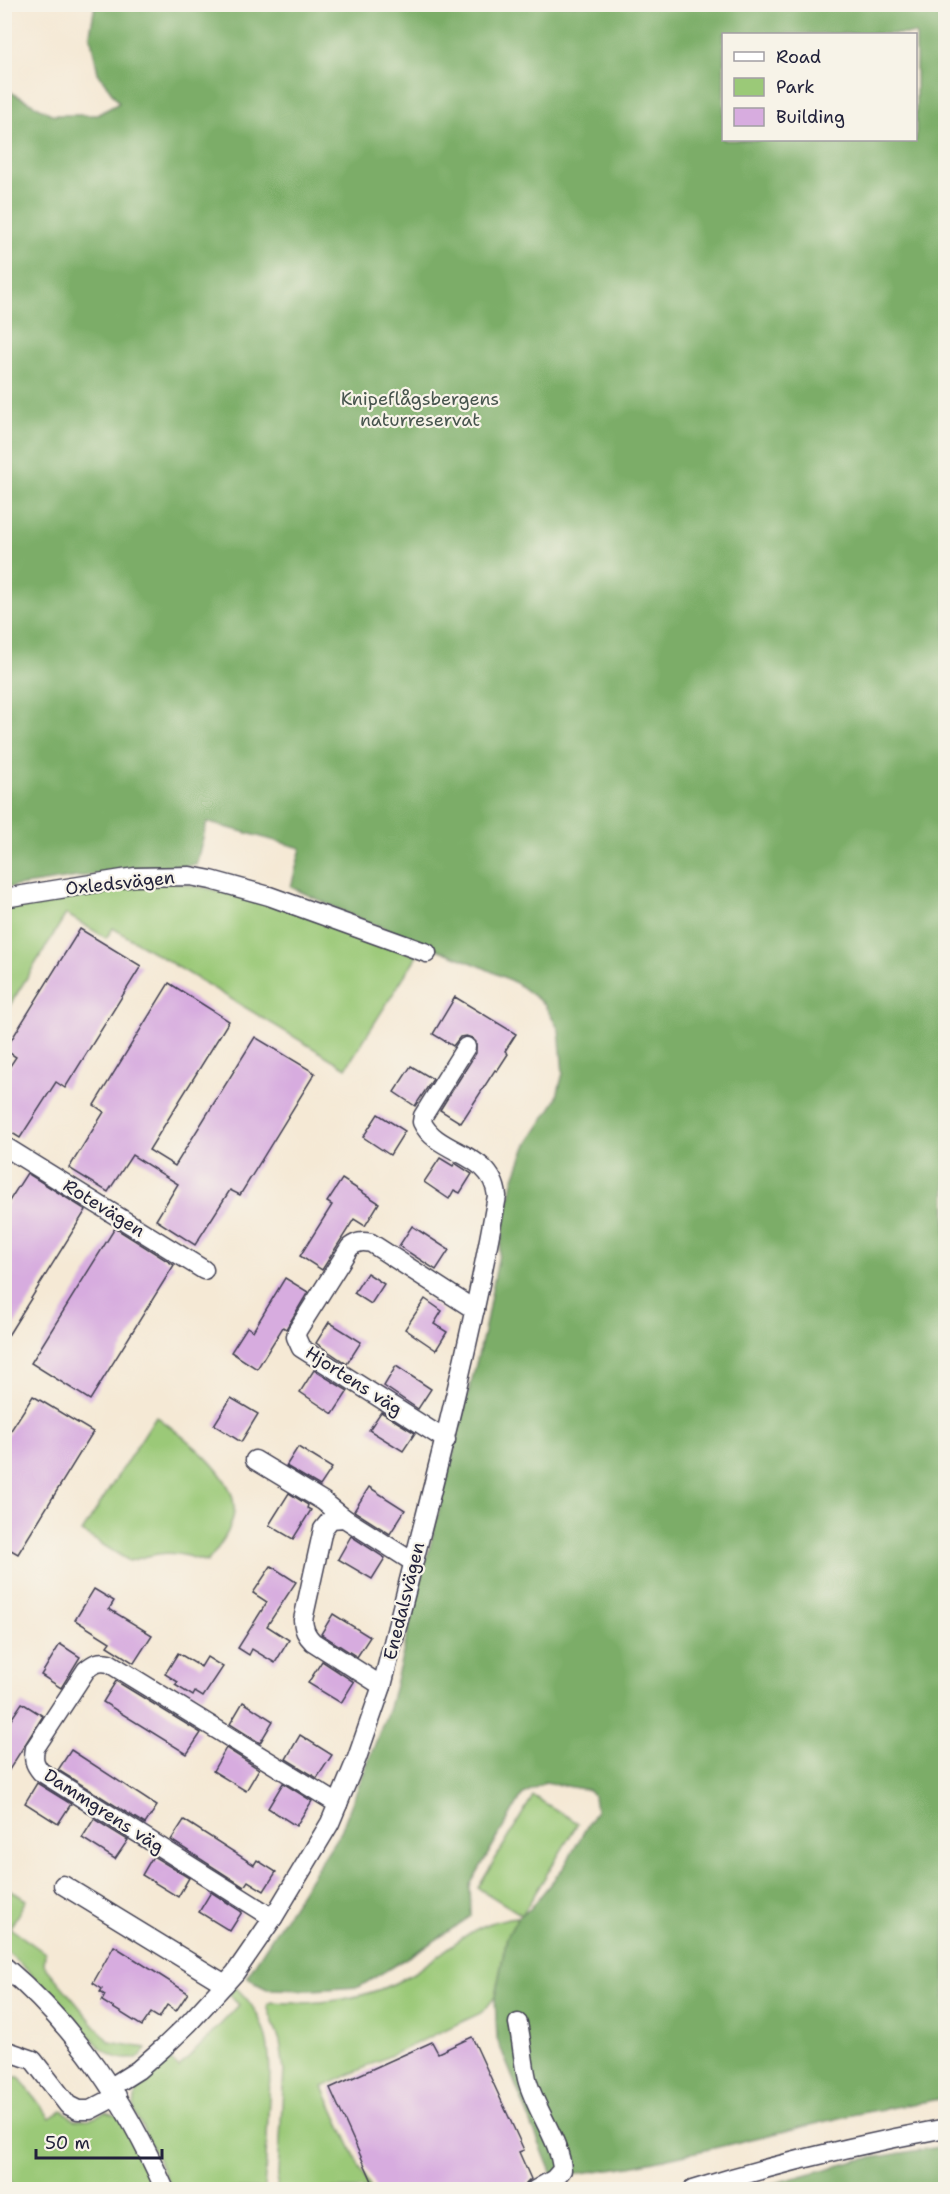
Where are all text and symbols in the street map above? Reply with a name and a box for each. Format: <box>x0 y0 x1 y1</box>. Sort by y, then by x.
legend <box>722 33 917 141</box>
text: Road <box>776 45 821 69</box>
text: Park <box>776 75 815 99</box>
text: Building <box>776 105 845 129</box>
park label: Knipeflågsbergens naturreservat <box>341 387 499 432</box>
street label: Oxledsvägen <box>64 865 176 901</box>
street label: Rotevägen <box>59 1173 149 1243</box>
street label: Hjortens väg <box>301 1341 407 1421</box>
street label: Enedalsvägen <box>378 1540 430 1662</box>
street label: Dammgrens väg <box>39 1763 169 1859</box>
scale bar <box>36 2122 162 2160</box>
text: 50 m <box>45 2131 90 2155</box>

